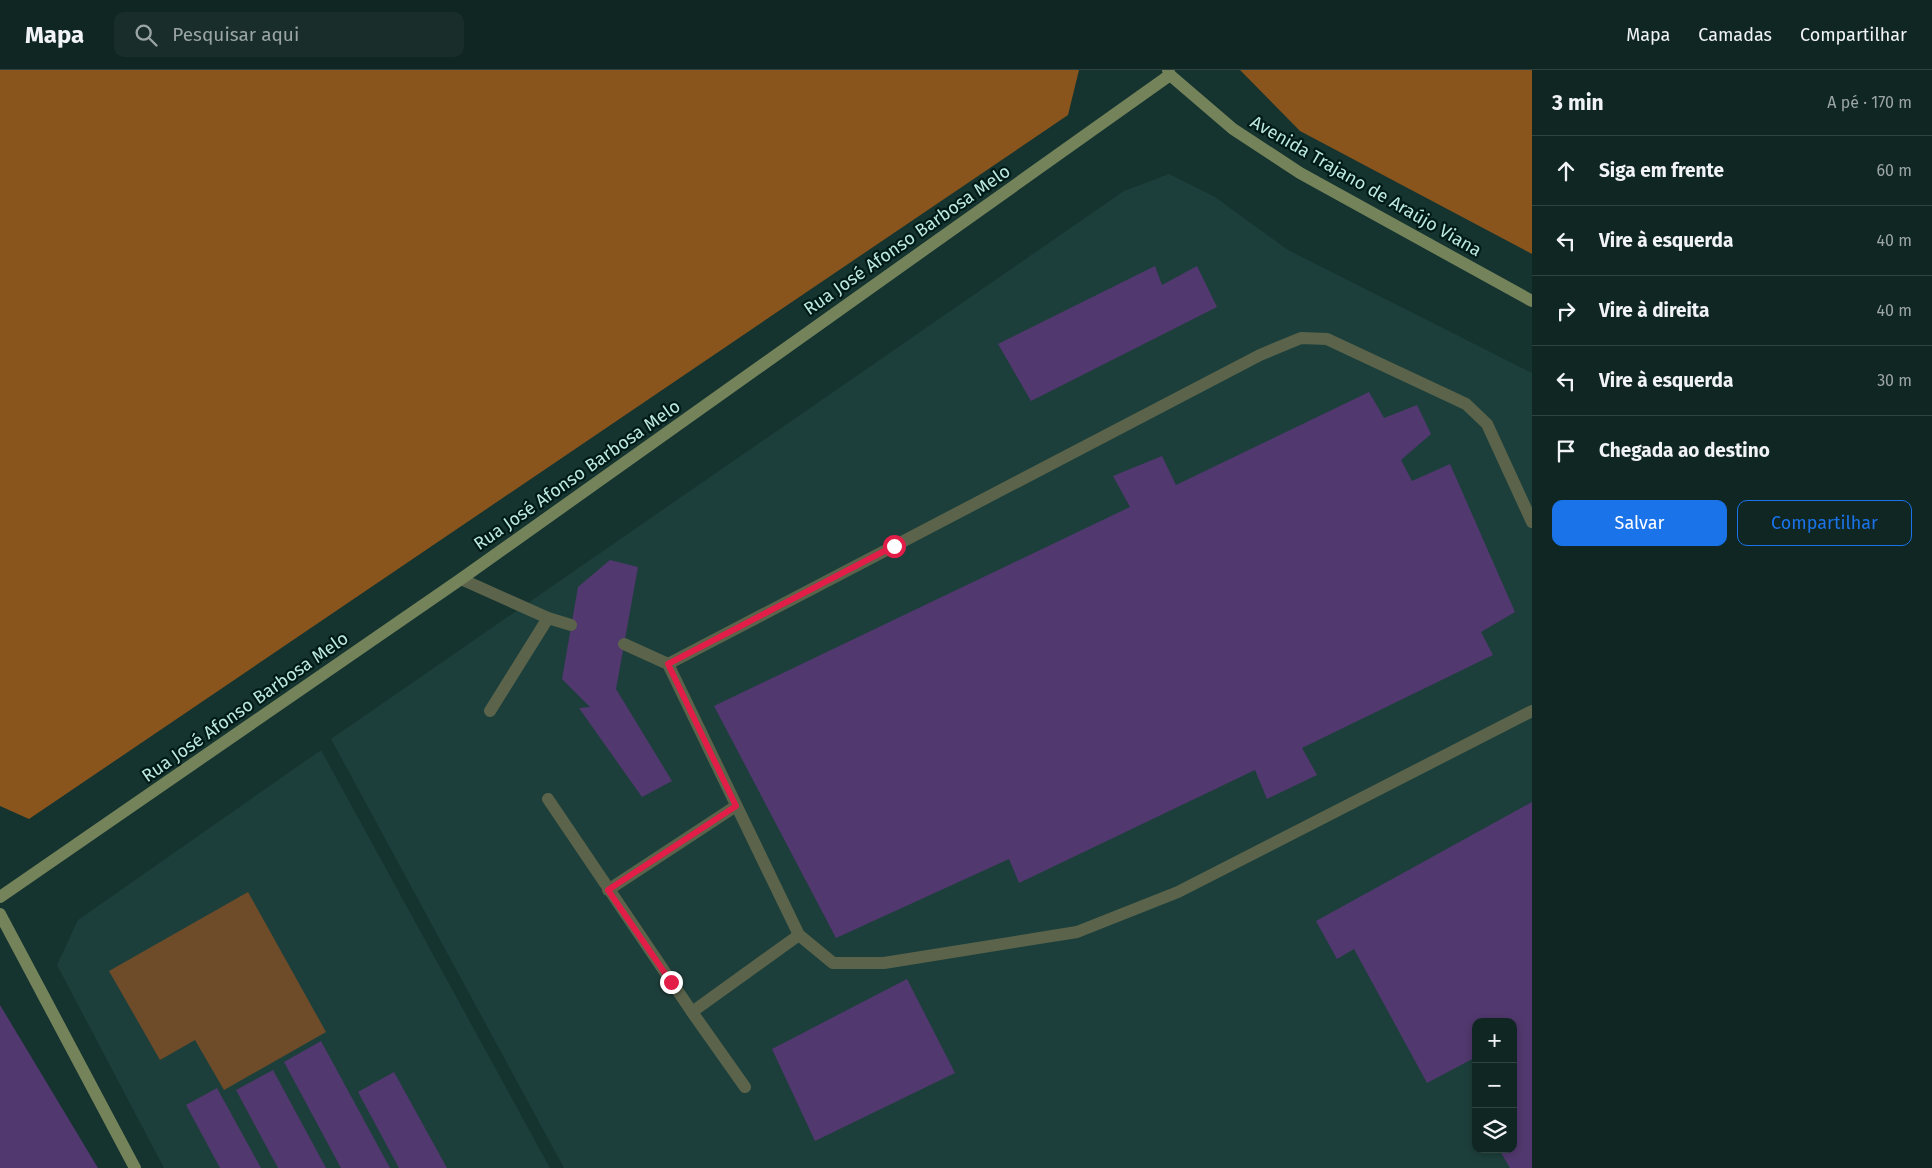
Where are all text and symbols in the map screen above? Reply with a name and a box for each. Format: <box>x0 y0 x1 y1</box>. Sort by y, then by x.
search box <box>114 12 464 57</box>
text: Mapa <box>25 21 84 49</box>
icon: search <box>132 21 160 49</box>
text: Pesquisar aqui <box>172 23 299 46</box>
text: Mapa <box>1626 24 1670 46</box>
text: Camadas <box>1698 24 1772 46</box>
text: Compartilhar <box>1800 24 1907 46</box>
text: 3 min <box>1552 90 1604 116</box>
text: A pé · 170 m <box>1827 93 1912 112</box>
street label: Avenida Trajano de Araújo Viana <box>1247 111 1485 261</box>
icon: ahead <box>1552 157 1580 185</box>
text: Siga em frente <box>1599 159 1724 182</box>
street label: Rua José Afonso Barbosa Melo <box>800 160 1014 320</box>
text: 60 m <box>1877 161 1912 180</box>
icon: left <box>1552 227 1580 255</box>
text: Vire à esquerda <box>1599 229 1733 252</box>
text: 40 m <box>1877 231 1912 250</box>
icon: right <box>1552 297 1580 325</box>
text: Vire à direita <box>1599 299 1709 322</box>
text: 40 m <box>1877 301 1912 320</box>
icon: left <box>1552 367 1580 395</box>
text: Vire à esquerda <box>1599 369 1733 392</box>
text: 30 m <box>1877 371 1912 390</box>
street label: Rua José Afonso Barbosa Melo <box>470 395 684 555</box>
icon: arrive <box>1552 437 1580 465</box>
text: Chegada ao destino <box>1599 439 1770 462</box>
button: Salvar <box>1552 500 1727 546</box>
button: Compartilhar <box>1737 500 1912 546</box>
route start <box>883 535 906 558</box>
street label: Rua José Afonso Barbosa Melo <box>138 627 352 787</box>
route end <box>660 971 683 994</box>
map controls <box>1472 1018 1517 1153</box>
button: + <box>1472 1018 1517 1063</box>
button: − <box>1472 1063 1517 1108</box>
button: layers <box>1472 1108 1517 1153</box>

